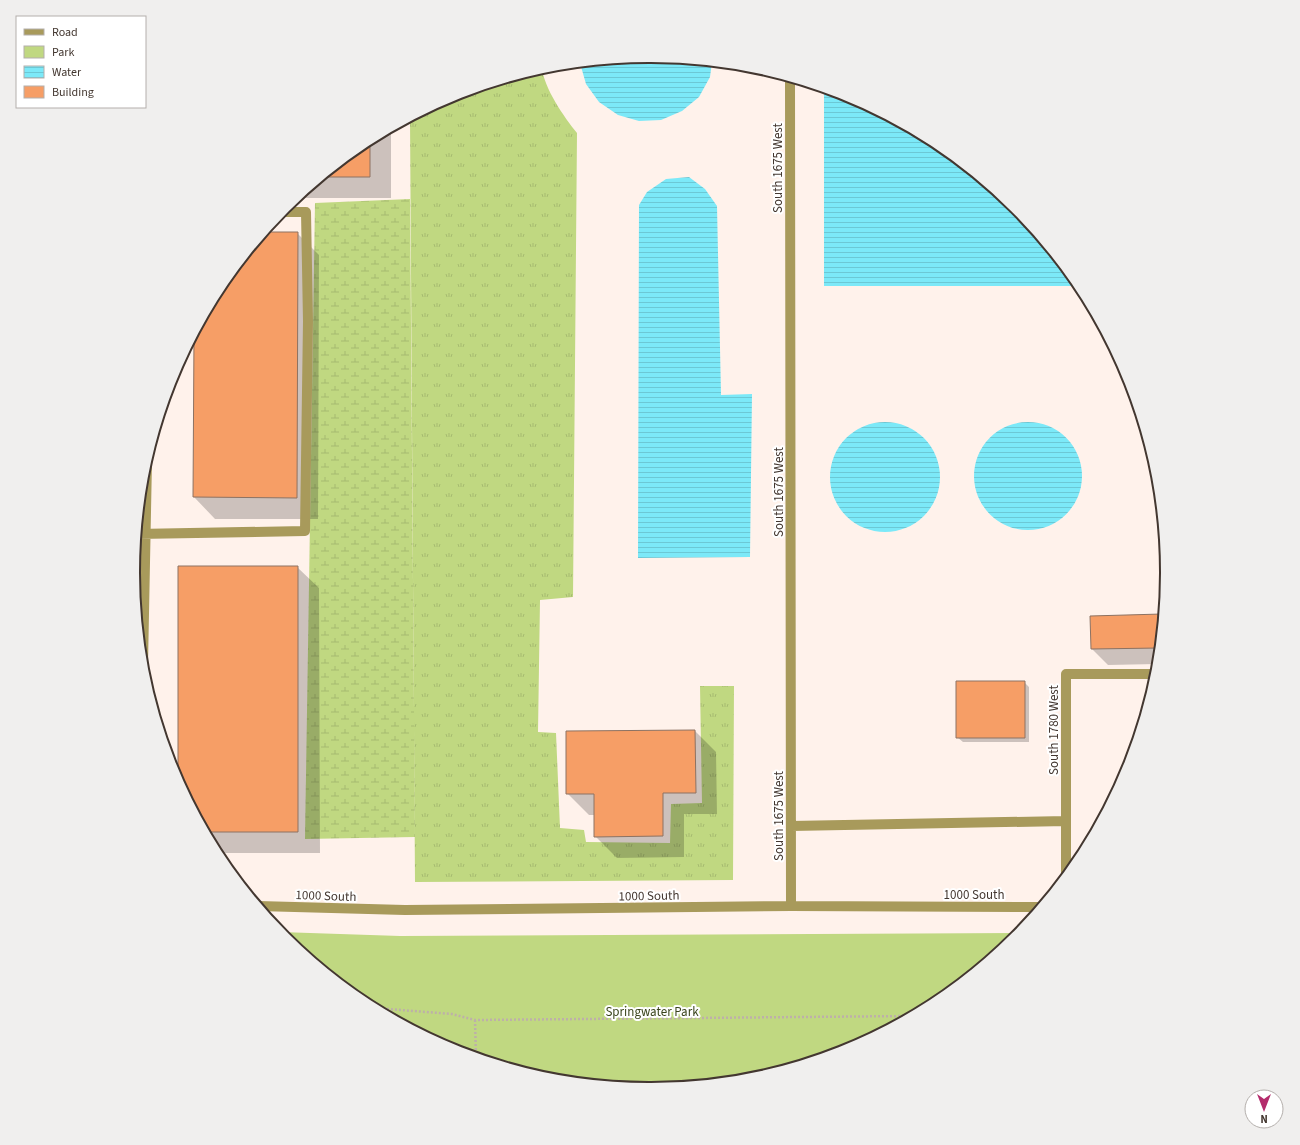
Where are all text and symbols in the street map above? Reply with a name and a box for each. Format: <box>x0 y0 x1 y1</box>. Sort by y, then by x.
legend <box>16 16 146 108</box>
text: Road <box>52 24 78 41</box>
text: Park <box>52 44 74 61</box>
text: Water <box>52 64 82 81</box>
text: Building <box>52 84 94 101</box>
street label: South 1675 West <box>769 122 787 213</box>
street label: South 1675 West <box>770 446 788 537</box>
street label: South 1780 West <box>1045 684 1063 775</box>
street label: South 1675 West <box>770 770 788 861</box>
street label: 1000 South <box>295 886 357 906</box>
street label: 1000 South <box>618 886 680 906</box>
street label: 1000 South <box>944 886 1004 904</box>
park label: Springwater Park <box>605 1003 699 1021</box>
north arrow <box>1244 1089 1284 1129</box>
text: N <box>1260 1111 1268 1126</box>

